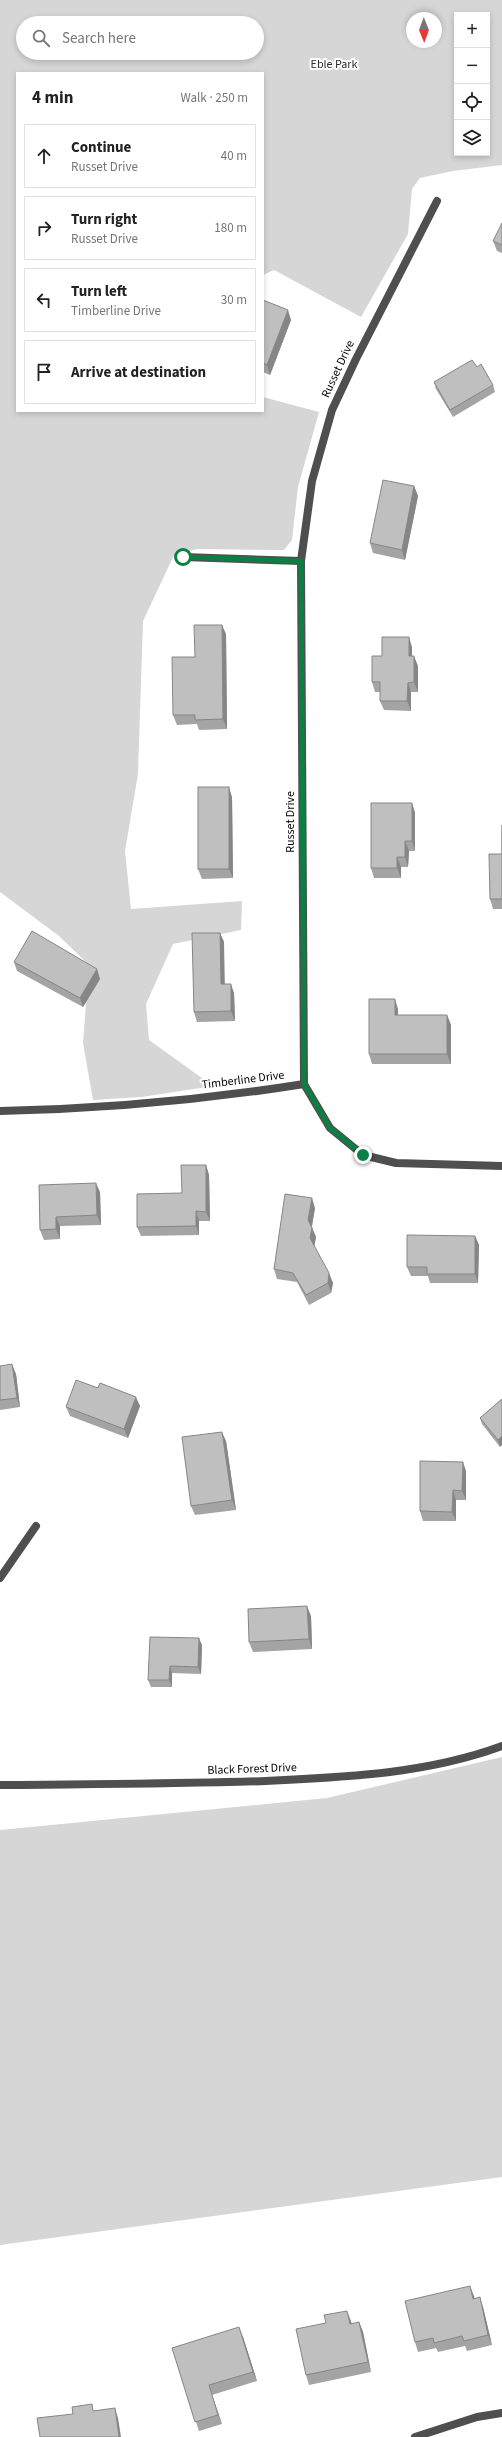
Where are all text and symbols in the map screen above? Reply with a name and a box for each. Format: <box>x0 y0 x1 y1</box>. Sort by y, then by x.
north arrow <box>406 12 442 48</box>
map controls <box>454 12 490 156</box>
button: + <box>454 12 490 48</box>
search box <box>16 16 264 60</box>
icon: search <box>30 27 52 49</box>
text: Search here <box>62 28 136 49</box>
button: − <box>454 48 490 84</box>
park label: Eble Park <box>311 56 357 73</box>
button: locate <box>454 84 490 120</box>
text: 4 min <box>32 86 73 110</box>
text: Walk · 250 m <box>180 89 248 107</box>
button: layers <box>454 120 490 156</box>
text: Continue <box>71 137 131 158</box>
icon: ahead <box>33 145 55 167</box>
text: 40 m <box>221 147 247 165</box>
text: Russet Drive <box>71 158 138 176</box>
text: Turn right <box>71 209 137 230</box>
icon: right <box>33 217 55 239</box>
text: 180 m <box>214 219 247 237</box>
text: Russet Drive <box>71 230 138 248</box>
text: Turn left <box>71 281 127 302</box>
icon: left <box>33 289 55 311</box>
text: 30 m <box>221 291 247 309</box>
text: Timberline Drive <box>71 302 161 320</box>
street label: Russet Drive <box>317 337 359 401</box>
icon: arrive <box>33 361 55 383</box>
text: Arrive at destination <box>71 362 206 383</box>
route start <box>174 548 192 566</box>
street label: Russet Drive <box>282 791 299 853</box>
street label: Timberline Drive <box>201 1066 285 1093</box>
route end <box>354 1146 372 1164</box>
street label: Black Forest Drive <box>207 1759 297 1779</box>

